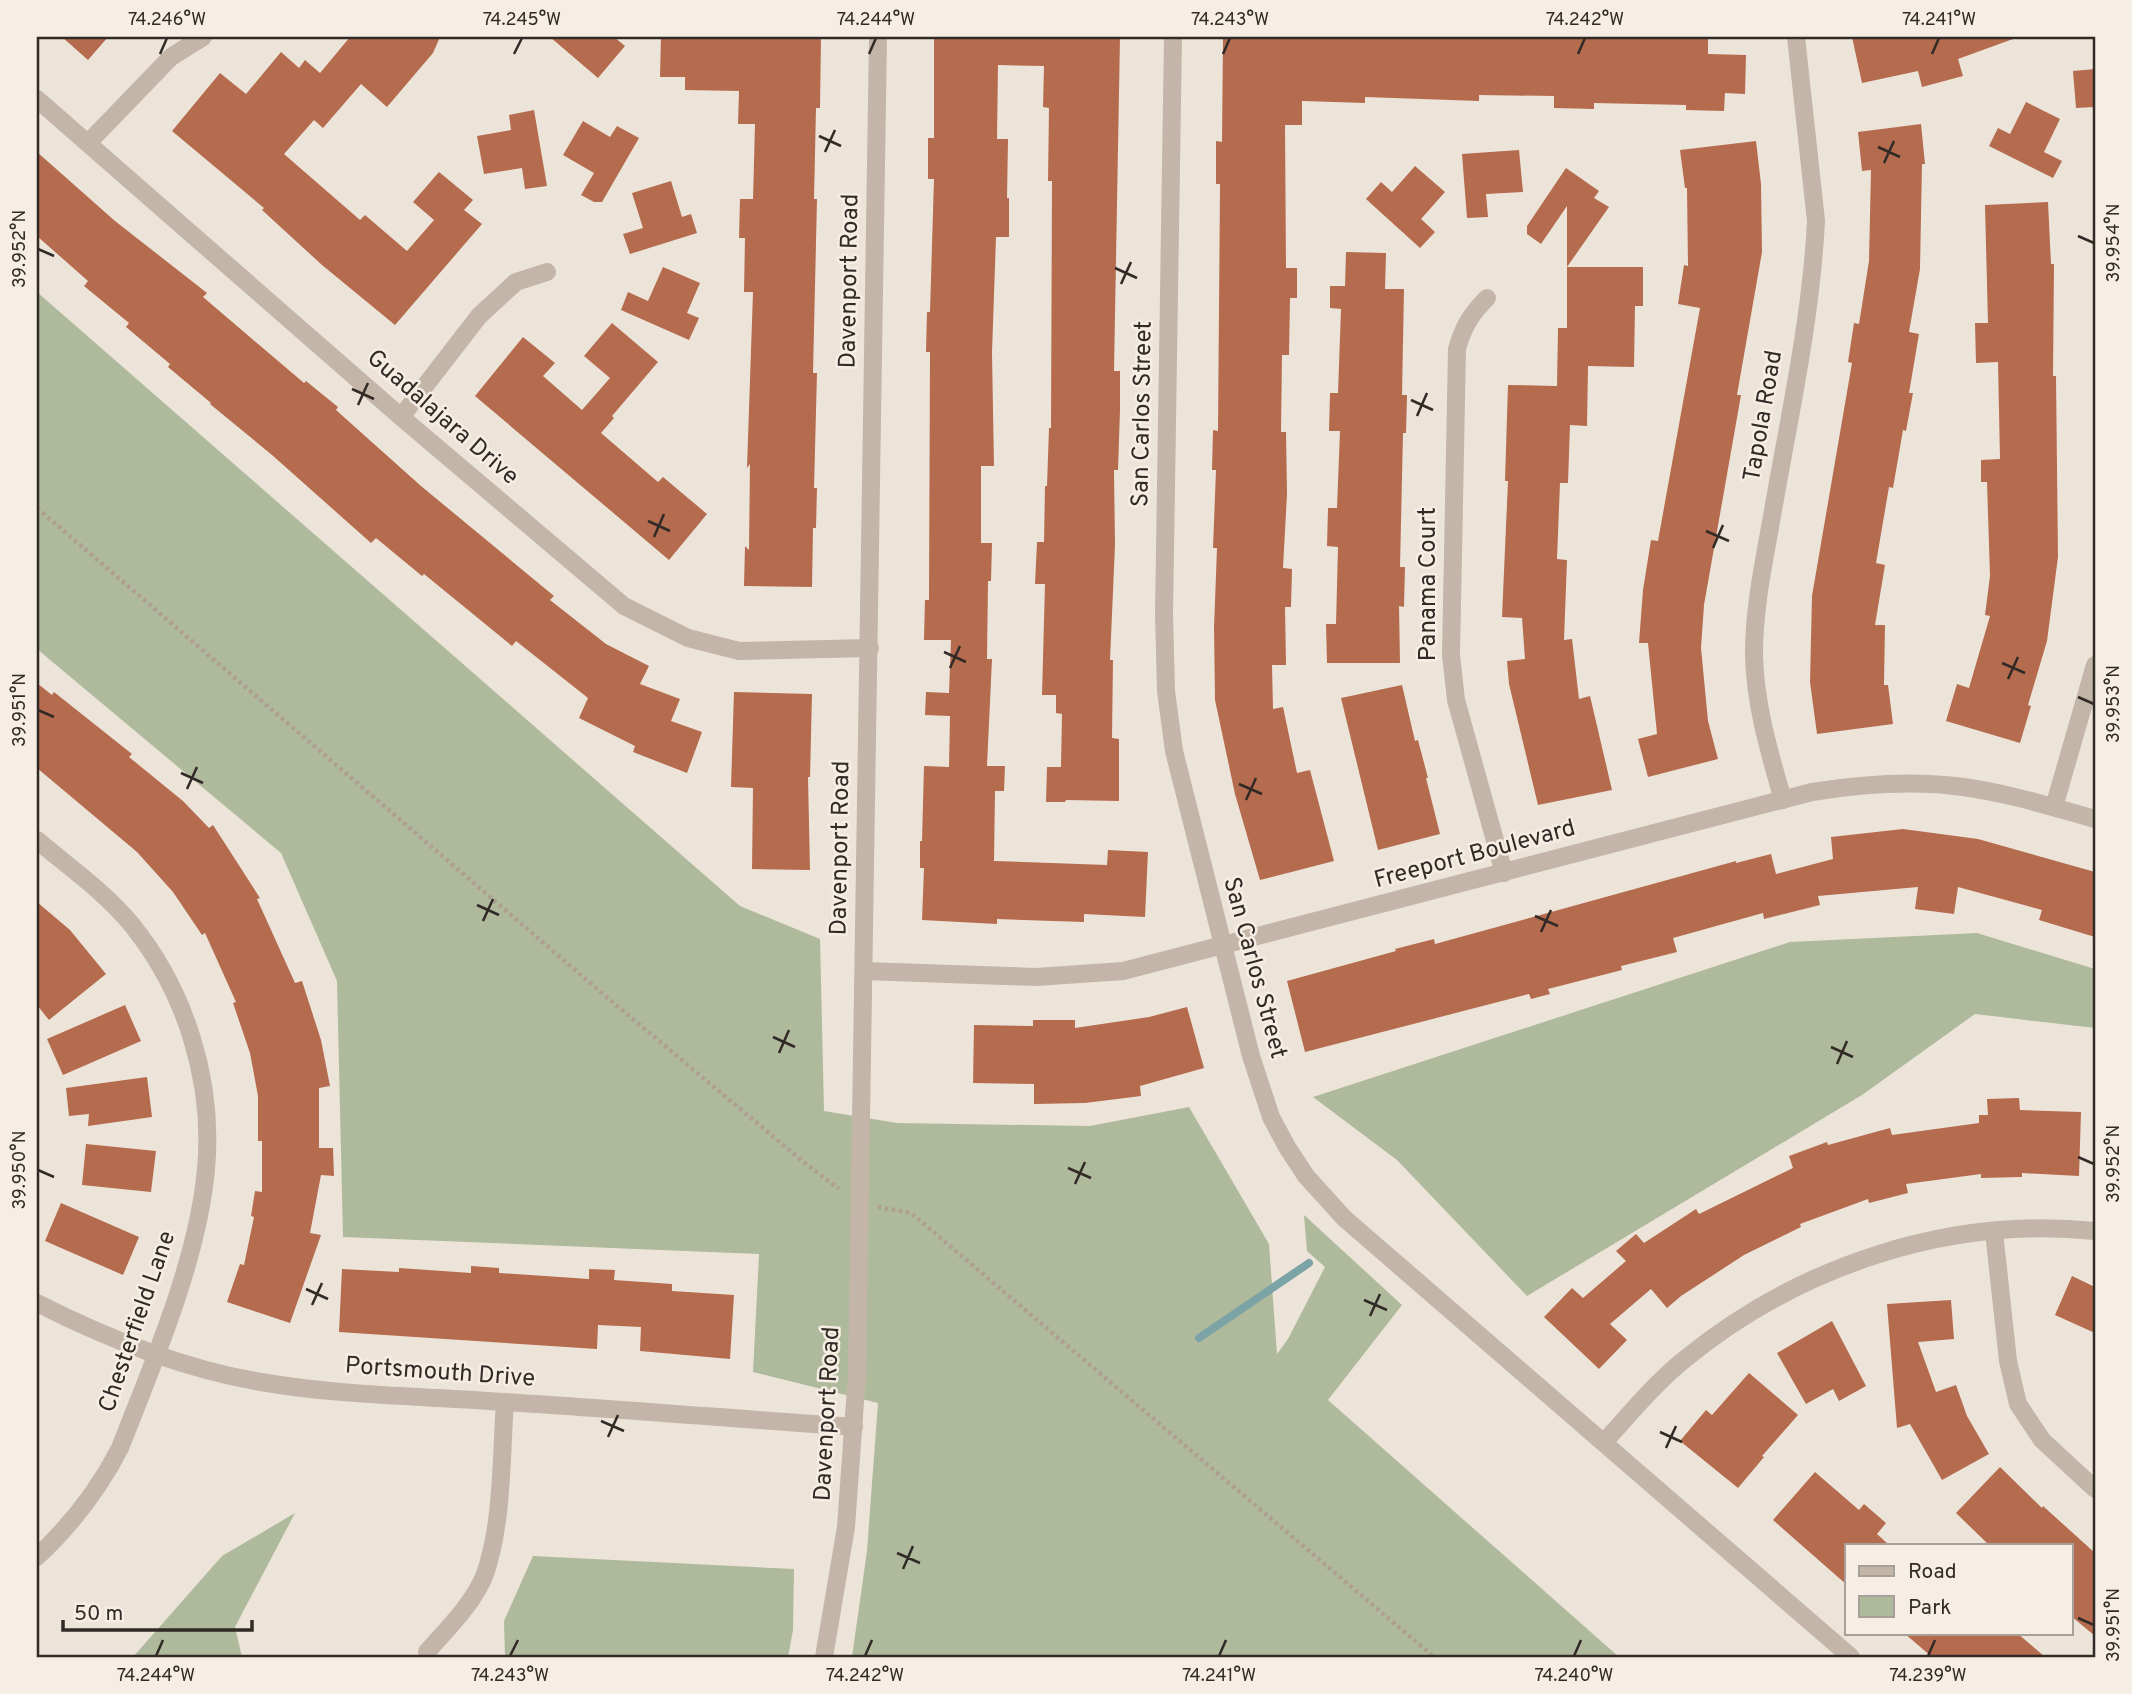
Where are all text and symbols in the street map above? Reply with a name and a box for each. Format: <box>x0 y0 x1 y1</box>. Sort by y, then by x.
text: 74.246°W <box>128 9 206 32</box>
text: 74.245°W <box>483 9 561 32</box>
text: 74.244°W <box>837 9 915 32</box>
text: 74.243°W <box>1191 9 1269 32</box>
text: 74.242°W <box>1546 9 1624 32</box>
text: 74.241°W <box>1902 9 1976 32</box>
street label: Davenport Road <box>833 193 867 369</box>
text: 39.954°N <box>2103 204 2126 282</box>
text: 39.952°N <box>9 210 32 288</box>
street label: San Carlos Street <box>1126 320 1160 508</box>
street label: Guadalajara Drive <box>360 344 524 492</box>
street label: Tapola Road <box>1738 348 1790 484</box>
street label: Panama Court <box>1414 507 1444 661</box>
text: 39.953°N <box>2103 665 2126 743</box>
text: 39.951°N <box>9 673 32 747</box>
street label: Davenport Road <box>824 760 858 936</box>
street label: Freeport Boulevard <box>1371 814 1579 896</box>
street label: San Carlos Street <box>1215 874 1293 1062</box>
text: 39.952°N <box>2103 1125 2126 1203</box>
text: 39.950°N <box>9 1131 32 1209</box>
street label: Chesterfield Lane <box>93 1227 183 1417</box>
street label: Davenport Road <box>808 1326 848 1502</box>
street label: Portsmouth Drive <box>344 1351 536 1395</box>
legend <box>1845 1544 2072 1634</box>
text: Road <box>1908 1559 1957 1586</box>
text: 39.951°N <box>2103 1588 2126 1662</box>
scale bar <box>63 1589 252 1633</box>
text: Park <box>1908 1595 1951 1622</box>
text: 50 m <box>74 1601 123 1628</box>
text: 74.244°W <box>117 1665 195 1688</box>
text: 74.243°W <box>471 1665 549 1688</box>
text: 74.242°W <box>826 1665 904 1688</box>
text: 74.241°W <box>1182 1665 1256 1688</box>
text: 74.240°W <box>1535 1665 1613 1688</box>
text: 74.239°W <box>1889 1665 1967 1688</box>

